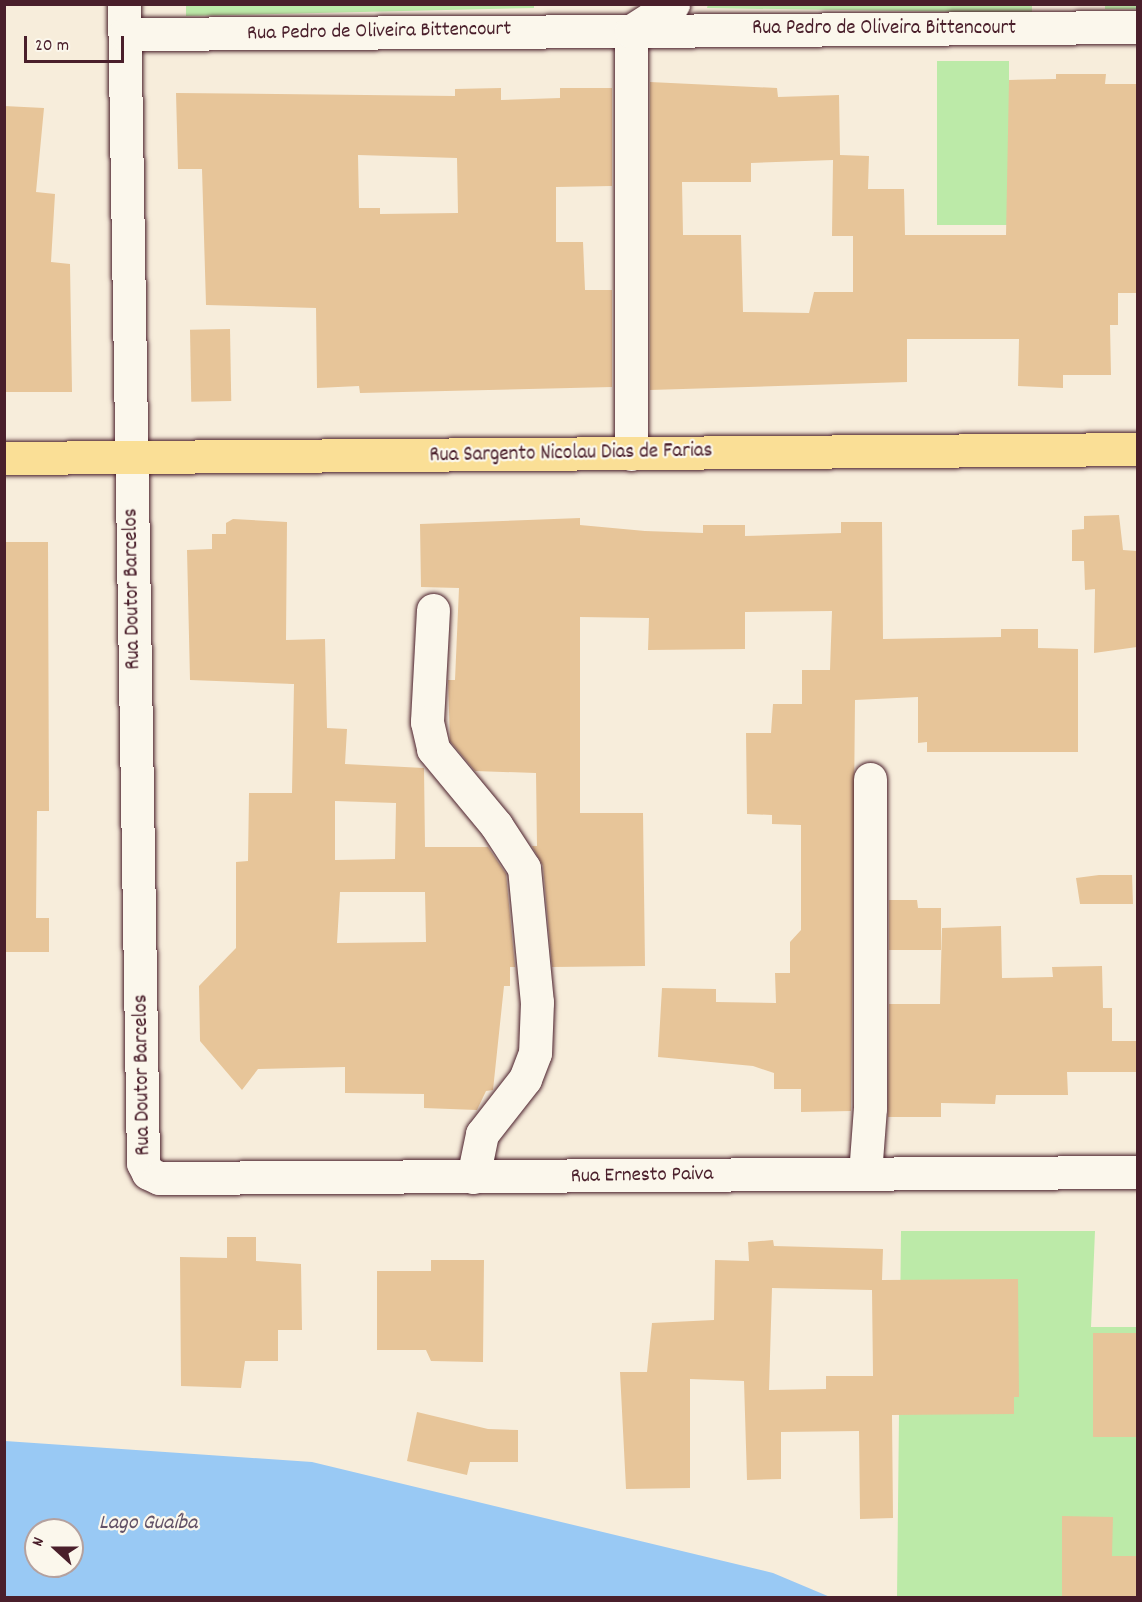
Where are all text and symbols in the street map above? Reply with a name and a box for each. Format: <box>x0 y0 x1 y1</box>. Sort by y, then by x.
street label: Rua Pedro de Oliveira Bittencourt <box>752 16 1016 42</box>
street label: Rua Pedro de Oliveira Bittencourt <box>247 17 511 47</box>
scale bar <box>27 24 128 62</box>
text: 20 m <box>35 34 69 59</box>
street label: Rua Sargento Nicolau Dias de Farias <box>429 439 713 469</box>
street label: Rua Doutor Barcelos <box>119 508 147 670</box>
street label: Rua Doutor Barcelos <box>129 994 157 1156</box>
street label: Rua Ernesto Paiva <box>570 1162 714 1190</box>
water label: Lago Guaíba <box>99 1511 197 1537</box>
north arrow <box>24 1518 84 1578</box>
text: N <box>26 1534 51 1550</box>

